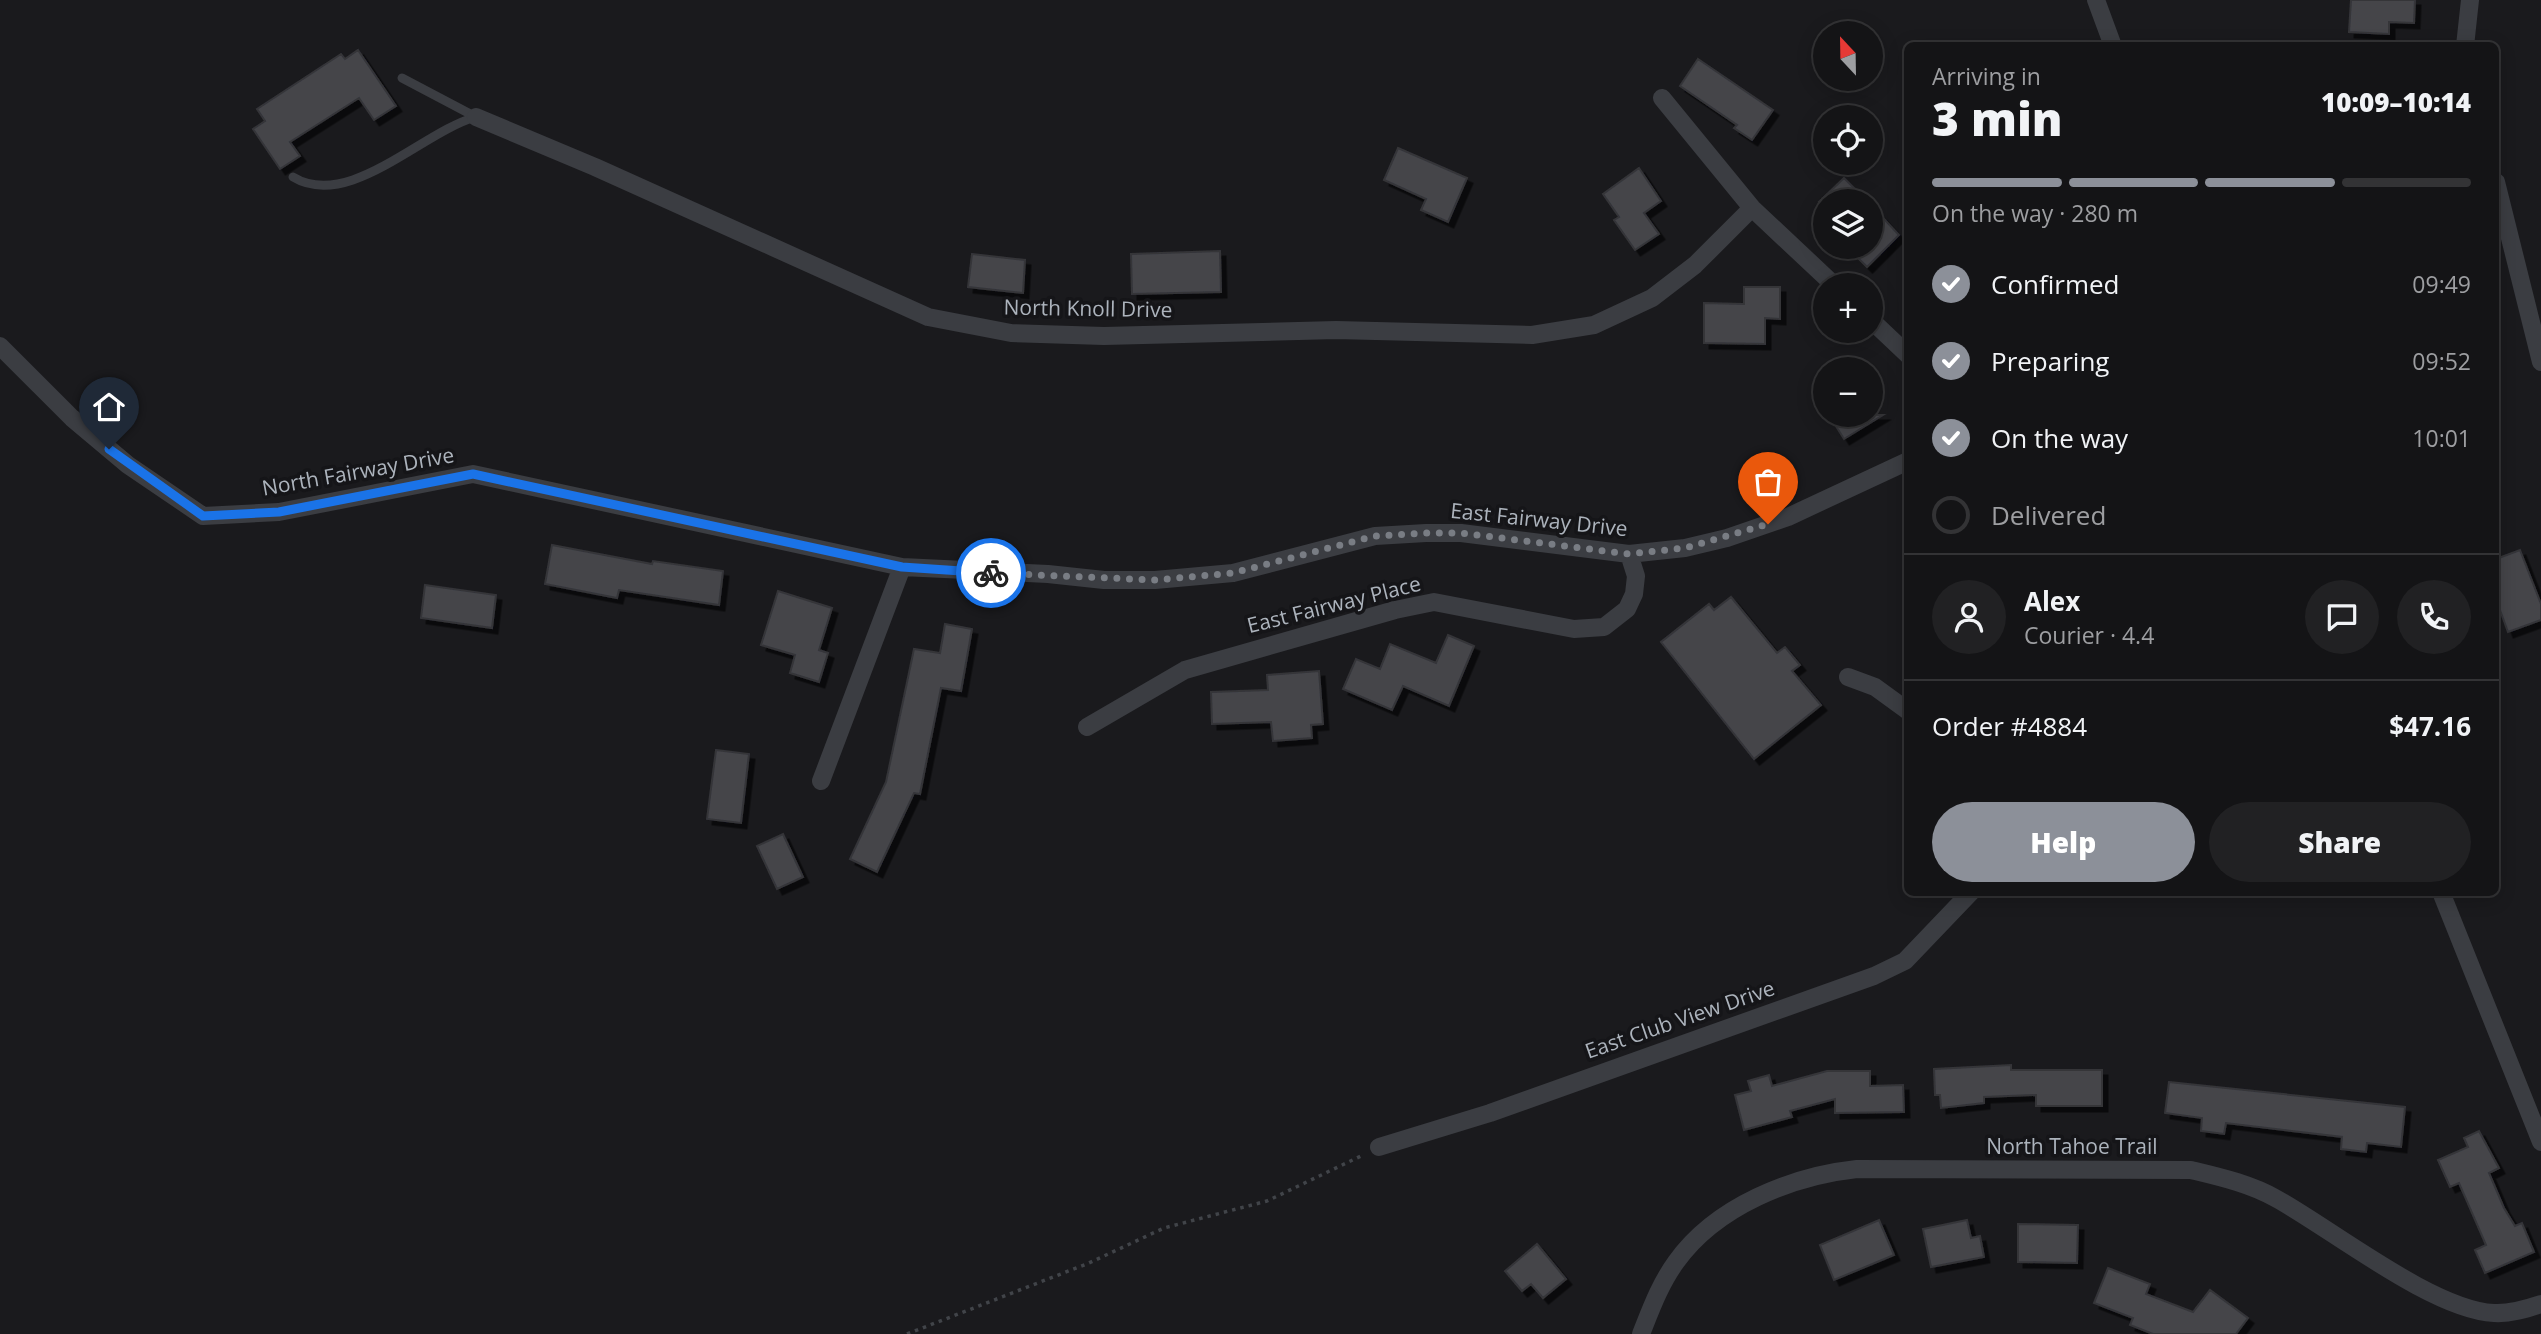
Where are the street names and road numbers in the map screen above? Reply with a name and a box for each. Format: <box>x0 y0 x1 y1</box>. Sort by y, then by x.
street label: North Knoll Drive <box>1003 293 1173 323</box>
street label: North Fairway Drive <box>260 440 456 502</box>
street label: East Fairway Drive <box>1449 496 1629 542</box>
street label: East Fairway Place <box>1244 569 1424 639</box>
street label: East Club View Drive <box>1581 973 1778 1065</box>
street label: North Tahoe Trail <box>1986 1132 2158 1160</box>

